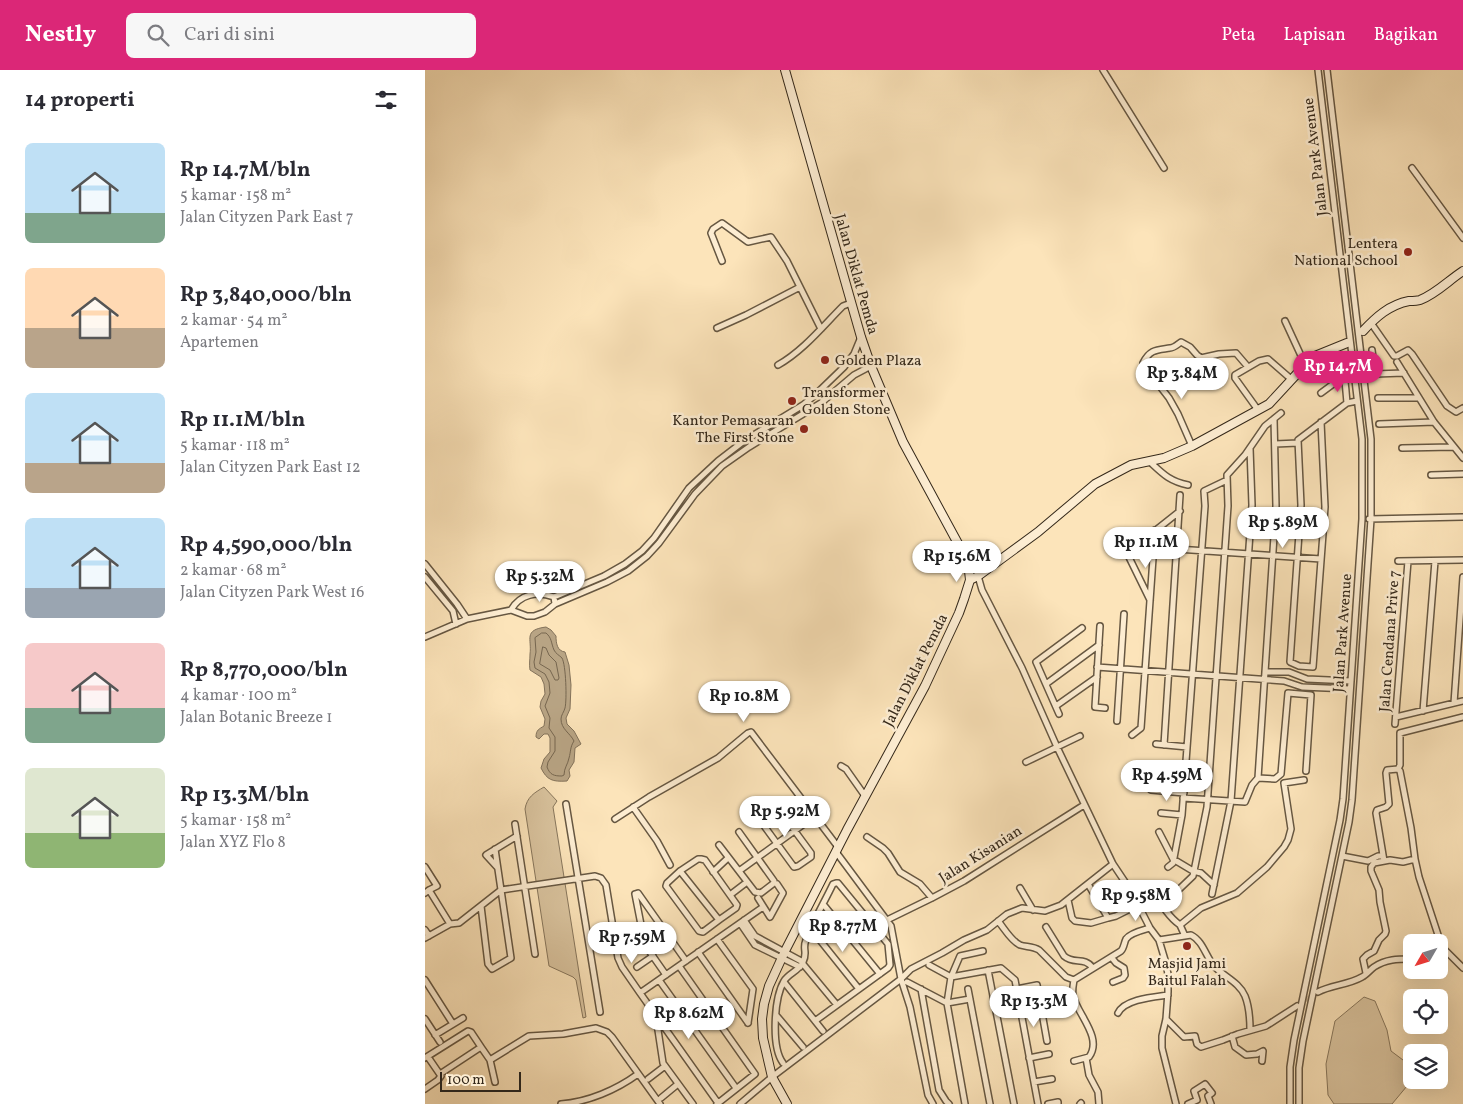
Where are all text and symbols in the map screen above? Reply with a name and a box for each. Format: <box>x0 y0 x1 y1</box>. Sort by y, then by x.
search box <box>126 13 476 58</box>
text: Nestly <box>25 18 96 52</box>
icon: search <box>144 21 172 49</box>
text: Cari di sini <box>184 22 275 48</box>
text: Peta <box>1222 23 1255 48</box>
text: Lapisan <box>1283 23 1346 48</box>
text: Bagikan <box>1374 23 1438 48</box>
text: 14 properti <box>25 86 135 115</box>
icon: filters <box>372 86 400 114</box>
street label: Jalan Park Avenue <box>1299 96 1334 217</box>
text: Rp 14.7M/bln <box>180 156 311 185</box>
icon: home <box>65 163 125 223</box>
text: 5 kamar · 158 m² <box>180 185 291 207</box>
text: Jalan Cityzen Park East 7 <box>180 207 354 229</box>
street label: Jalan Diklat Pemda <box>828 212 883 337</box>
place label: Lentera National School <box>1294 234 1398 272</box>
marker: Lentera National School <box>1402 246 1414 258</box>
text: Rp 3,840,000/bln <box>180 281 352 310</box>
icon: home <box>65 288 125 348</box>
text: 2 kamar · 54 m² <box>180 310 287 332</box>
text: Apartemen <box>180 332 259 354</box>
pin: Rp 14.7M <box>1286 350 1390 393</box>
place label: Golden Plaza <box>835 351 921 372</box>
marker: Golden Plaza <box>819 354 831 366</box>
text: Rp 14.7M <box>1304 356 1372 378</box>
pin: Rp 3.84M <box>1130 358 1234 400</box>
text: Rp 3.84M <box>1147 363 1217 385</box>
place label: Transformer Golden Stone <box>802 383 890 421</box>
marker: Transformer Golden Stone <box>786 395 798 407</box>
text: Rp 11.1M/bln <box>180 406 305 435</box>
place label: Kantor Pemasaran The First Stone <box>672 411 794 449</box>
icon: home <box>65 413 125 473</box>
marker: Kantor Pemasaran The First Stone <box>798 423 810 435</box>
text: 5 kamar · 118 m² <box>180 435 290 457</box>
text: Jalan Cityzen Park East 12 <box>180 457 361 479</box>
pin: Rp 5.89M <box>1231 506 1335 549</box>
text: Rp 5.89M <box>1248 512 1318 534</box>
pin: Rp 11.1M <box>1094 526 1198 569</box>
text: Rp 4,590,000/bln <box>180 531 352 560</box>
text: Rp 11.1M <box>1114 532 1178 554</box>
icon: home <box>65 538 125 598</box>
pin: Rp 15.6M <box>905 540 1009 583</box>
text: Rp 15.6M <box>923 546 991 568</box>
text: 2 kamar · 68 m² <box>180 560 286 582</box>
pin: Rp 5.32M <box>488 560 592 603</box>
text: Rp 5.32M <box>506 566 574 588</box>
street label: Jalan Cendana Prive 7 <box>1375 569 1406 713</box>
street label: Jalan Park Avenue <box>1329 573 1358 693</box>
text: Jalan Cityzen Park West 16 <box>180 582 364 604</box>
street label: Jalan Diklat Pemda <box>879 610 954 731</box>
text: Rp 8,770,000/bln <box>180 656 348 685</box>
icon: home <box>65 663 125 723</box>
pin: Rp 10.8M <box>692 680 796 723</box>
text: 4 kamar · 100 m² <box>180 685 297 707</box>
text: Rp 10.8M <box>709 686 779 708</box>
text: Jalan Botanic Breeze 1 <box>180 707 332 729</box>
pin: Rp 4.59M <box>1115 760 1219 802</box>
text: Rp 4.59M <box>1132 765 1202 787</box>
text: Rp 13.3M/bln <box>180 781 309 810</box>
icon: home <box>65 788 125 848</box>
pin: Rp 5.92M <box>733 796 837 838</box>
text: Rp 5.92M <box>750 801 820 823</box>
text: 5 kamar · 158 m² <box>180 810 291 832</box>
street label: Jalan Kisanian <box>935 821 1027 889</box>
text: Jalan XYZ Flo 8 <box>180 832 286 854</box>
pin: Rp 9.58M <box>1084 880 1188 922</box>
text: Rp 9.58M <box>1101 885 1171 907</box>
pin: Rp 8.77M <box>791 910 895 953</box>
text: Rp 8.77M <box>809 916 877 938</box>
pin: Rp 7.59M <box>580 922 684 964</box>
text: Rp 7.59M <box>599 927 665 949</box>
north arrow <box>1403 934 1447 979</box>
map controls <box>1403 934 1448 1089</box>
marker: Masjid Jami Baitul Falah <box>1181 940 1193 952</box>
place label: Masjid Jami Baitul Falah <box>1148 954 1226 992</box>
pin: Rp 13.3M <box>982 986 1086 1028</box>
button: locate <box>1403 989 1448 1034</box>
text: Rp 13.3M <box>1001 991 1067 1013</box>
pin: Rp 8.62M <box>637 998 741 1040</box>
text: Rp 8.62M <box>654 1003 724 1025</box>
button: layers <box>1403 1044 1448 1089</box>
scale bar <box>440 1069 521 1092</box>
text: 100 m <box>447 1071 485 1090</box>

